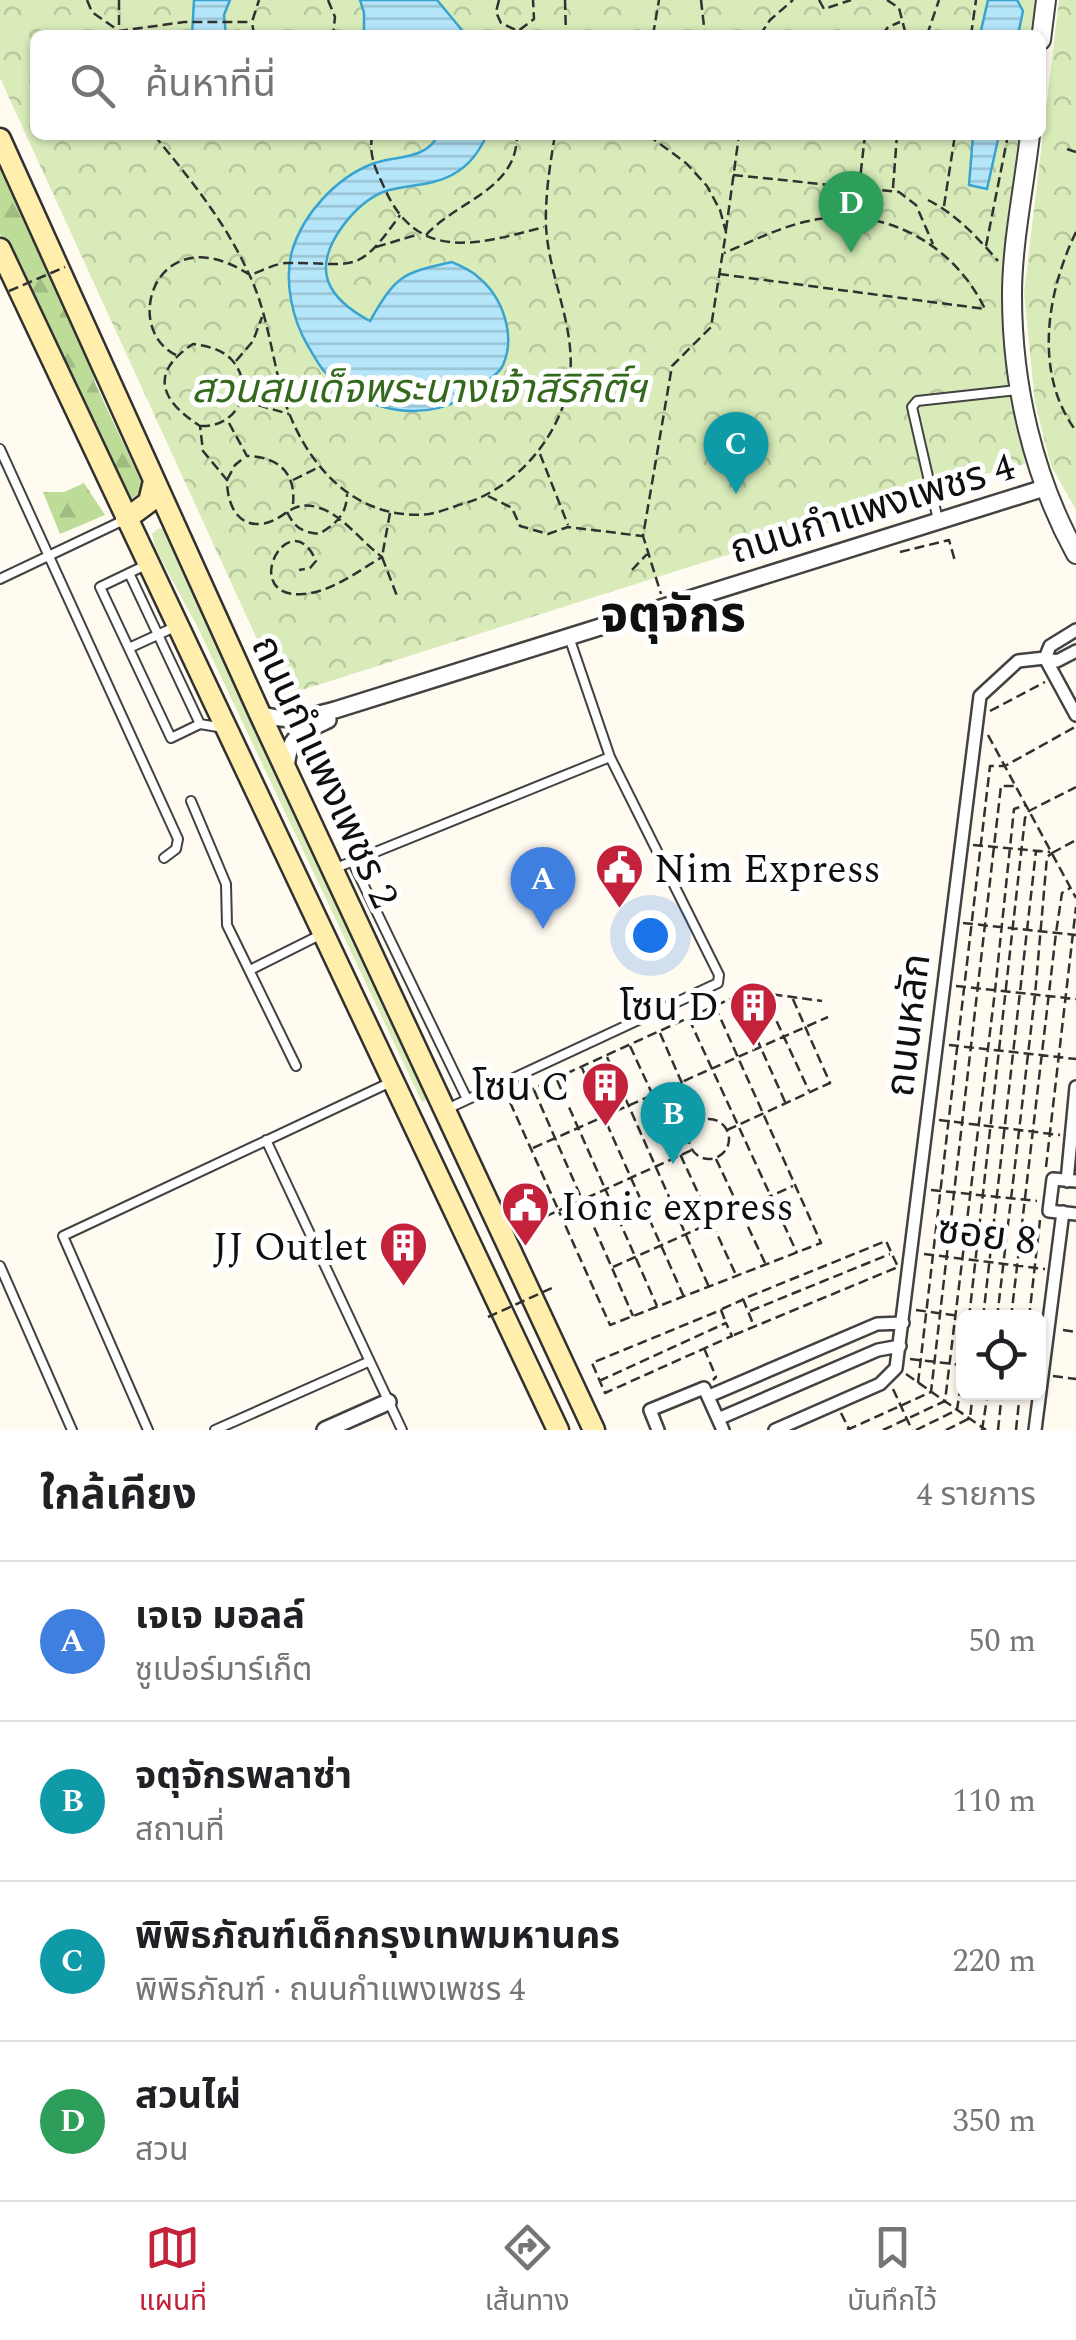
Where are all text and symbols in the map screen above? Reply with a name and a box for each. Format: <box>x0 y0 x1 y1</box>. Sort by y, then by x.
search box <box>30 30 1046 140</box>
text: ค้นหาที่นี่ <box>145 56 276 114</box>
icon: search <box>65 58 120 113</box>
pin: D <box>818 170 884 253</box>
park label: สวนสมเด็จพระนางเจ้าสิริกิติ์ฯ <box>191 360 649 421</box>
pin: C <box>704 412 768 494</box>
street label: ถนนกำแพงเพชร 4 <box>723 437 1023 582</box>
district label: จตุจักร <box>600 578 746 654</box>
street label: ถนนกำแพงเพชร 2 <box>234 626 414 919</box>
place label: Nim Express <box>654 840 881 901</box>
public building icon: Nim Express <box>593 842 645 910</box>
pin: A <box>510 846 576 929</box>
your location <box>625 910 676 961</box>
street label: ถนนหลัก <box>870 950 948 1100</box>
place label: โซน D <box>619 978 719 1039</box>
building icon: โซน D <box>728 980 780 1048</box>
place label: โซน C <box>472 1058 570 1119</box>
building icon: โซน C <box>579 1060 631 1128</box>
pin: B <box>640 1082 706 1164</box>
place label: Ionic express <box>561 1178 794 1239</box>
public building icon: Ionic express <box>500 1180 552 1248</box>
street label: ซอย 8 <box>934 1200 1040 1273</box>
place label: JJ Outlet <box>213 1218 368 1279</box>
building icon: JJ Outlet <box>377 1220 429 1288</box>
map controls <box>956 1310 1046 1400</box>
button: locate <box>956 1310 1046 1400</box>
text: ใกล้เคียง <box>40 1464 197 1527</box>
text: 4 รายการ <box>917 1471 1036 1520</box>
text: เจเจ มอลล์ <box>135 1588 305 1646</box>
text: A <box>60 1617 85 1666</box>
text: 50 m <box>968 1617 1036 1666</box>
text: ซูเปอร์มาร์เก็ต <box>135 1646 312 1695</box>
text: จตุจักรพลาซ่า <box>135 1748 352 1806</box>
text: B <box>61 1777 84 1826</box>
text: 110 m <box>952 1777 1036 1826</box>
text: สถานที่ <box>135 1806 225 1855</box>
text: พิพิธภัณฑ์เด็กกรุงเทพมหานคร <box>135 1908 620 1966</box>
text: C <box>61 1937 84 1986</box>
text: 220 m <box>952 1937 1036 1986</box>
text: พิพิธภัณฑ์ · ถนนกำแพงเพชร 4 <box>135 1966 525 2015</box>
text: สวนไผ่ <box>135 2068 241 2126</box>
text: D <box>60 2097 85 2146</box>
text: 350 m <box>952 2097 1036 2146</box>
text: สวน <box>135 2126 189 2175</box>
tab: แผนที่ <box>139 2220 207 2323</box>
tab: เส้นทาง <box>485 2220 569 2323</box>
tab: บันทึกไว้ <box>847 2220 937 2323</box>

